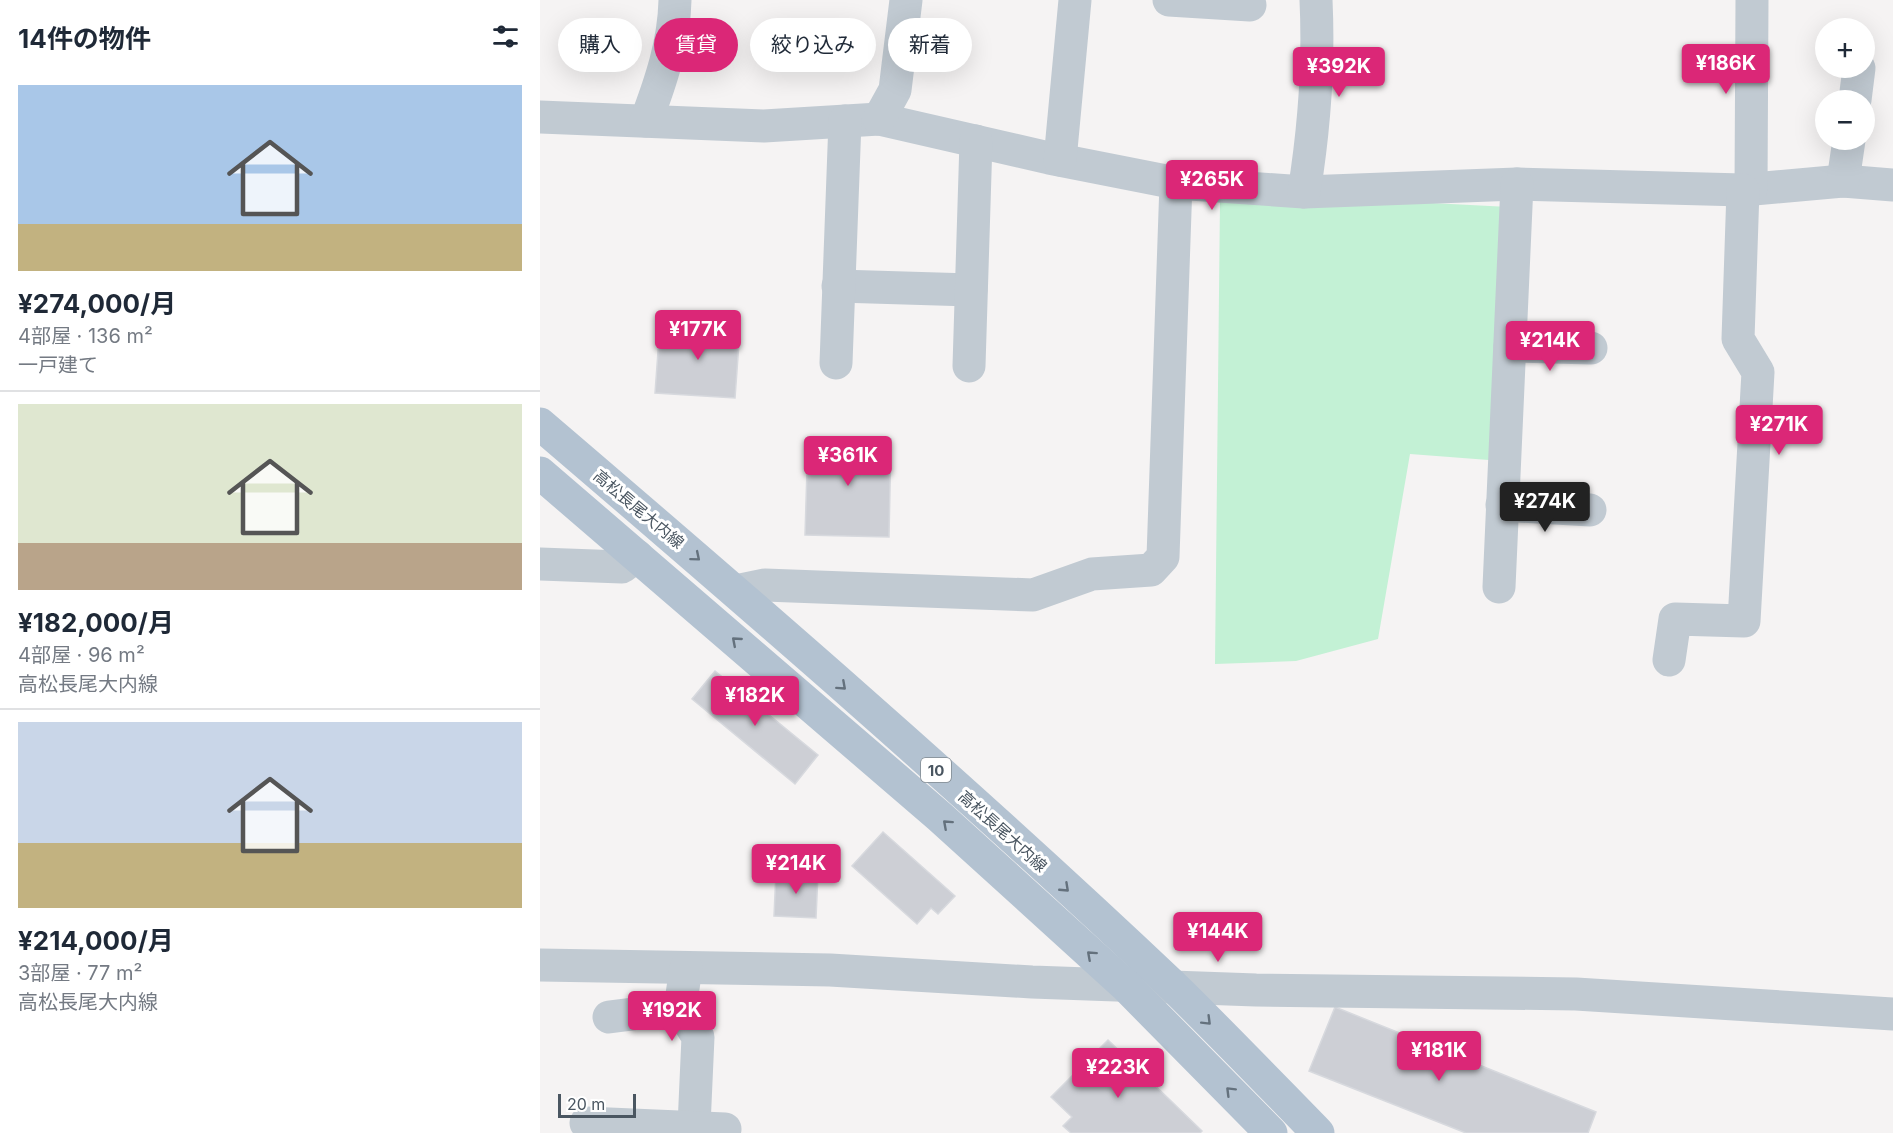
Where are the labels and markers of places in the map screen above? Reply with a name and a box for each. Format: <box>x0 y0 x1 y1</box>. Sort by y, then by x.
pin: ¥186K <box>1684 44 1768 95</box>
pin: ¥392K <box>1297 47 1381 98</box>
pin: ¥265K <box>1170 160 1254 211</box>
pin: ¥177K <box>656 310 740 361</box>
pin: ¥214K <box>1508 321 1592 372</box>
pin: ¥271K <box>1737 405 1821 456</box>
pin: ¥361K <box>806 436 890 487</box>
pin: ¥274K <box>1503 482 1587 533</box>
pin: ¥182K <box>713 676 797 727</box>
pin: ¥214K <box>754 844 838 895</box>
pin: ¥144K <box>1176 912 1260 963</box>
pin: ¥192K <box>630 991 714 1042</box>
pin: ¥181K <box>1397 1031 1481 1082</box>
pin: ¥223K <box>1076 1048 1160 1099</box>

